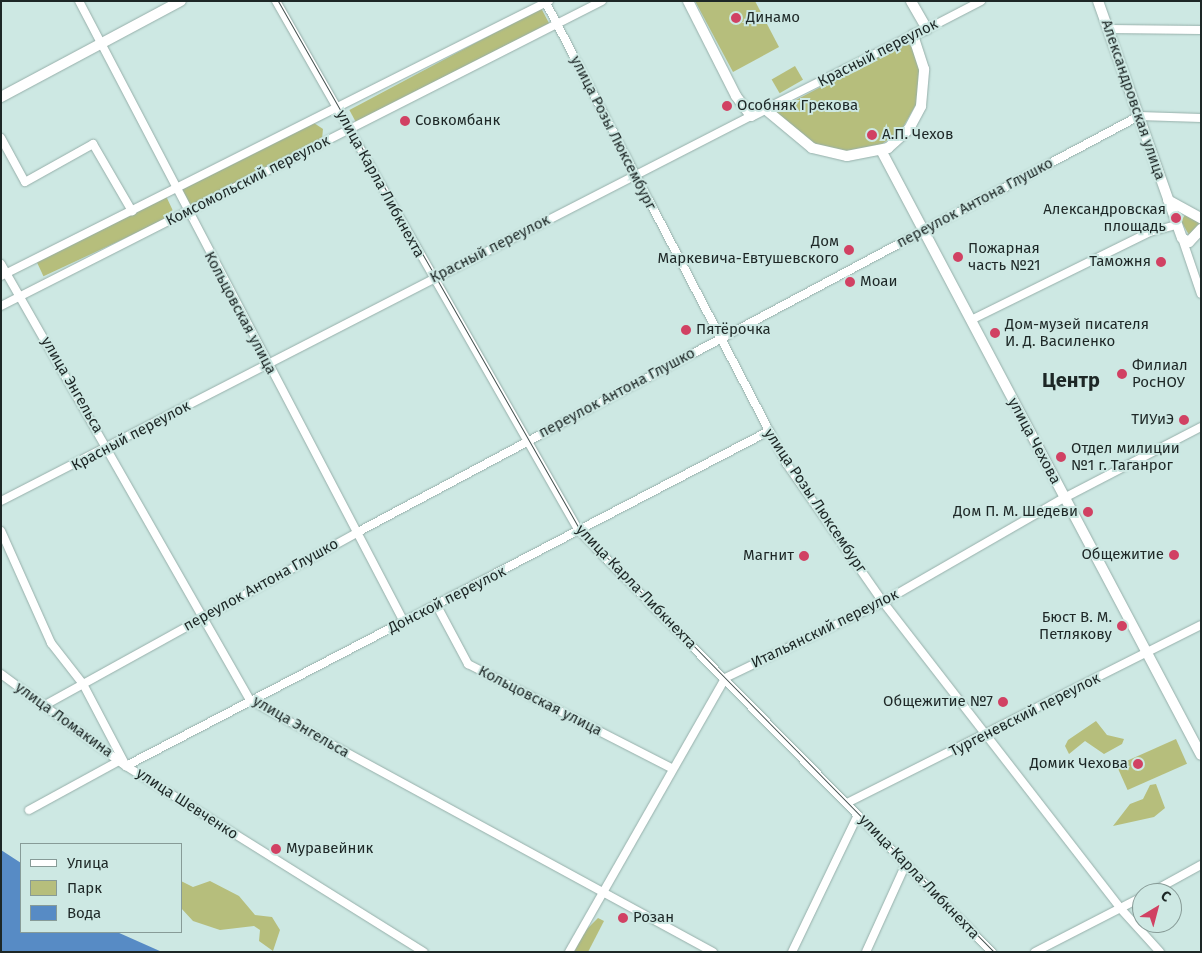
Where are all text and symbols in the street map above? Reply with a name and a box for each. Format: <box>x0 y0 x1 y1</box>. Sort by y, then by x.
place label: Динамо <box>746 9 800 27</box>
marker: Динамо <box>730 12 742 24</box>
street label: Красный переулок <box>815 15 941 91</box>
street label: Александровская улица <box>1097 17 1169 183</box>
street label: улица Розы Люксембург <box>566 53 660 213</box>
place label: Особняк Грекова <box>737 97 858 115</box>
marker: Особняк Грекова <box>721 100 733 112</box>
street label: улица Карла Либкнехта <box>332 107 428 261</box>
place label: Совкомбанк <box>415 112 500 130</box>
marker: Совкомбанк <box>399 115 411 127</box>
place label: А.П. Чехов <box>882 126 954 144</box>
marker: А.П. Чехов <box>866 129 878 141</box>
street label: Комсомольский переулок <box>163 132 333 230</box>
street label: переулок Антона Глушко <box>894 154 1056 252</box>
place label: Александровская площадь <box>1043 200 1166 235</box>
street label: Красный переулок <box>427 211 553 287</box>
marker: Александровская площадь <box>1170 212 1182 224</box>
place label: Дом Маркевича-Евтушевского <box>658 232 839 267</box>
place label: Пожарная часть №21 <box>968 239 1040 274</box>
marker: Дом Маркевича-Евтушевского <box>843 244 855 256</box>
street label: Кольцовская улица <box>200 249 280 377</box>
marker: Пожарная часть №21 <box>952 251 964 263</box>
place label: Таможня <box>1089 253 1151 271</box>
marker: Таможня <box>1155 256 1167 268</box>
place label: Моаи <box>860 273 897 291</box>
marker: Моаи <box>844 276 856 288</box>
place label: Дом-музей писателя И. Д. Василенко <box>1005 315 1149 350</box>
place label: Пятёрочка <box>696 321 771 339</box>
marker: Пятёрочка <box>680 324 692 336</box>
marker: Дом-музей писателя И. Д. Василенко <box>989 327 1001 339</box>
street label: улица Энгельса <box>37 334 107 436</box>
street label: переулок Антона Глушко <box>536 344 698 442</box>
place label: Филиал РосНОУ <box>1132 356 1188 391</box>
district label: Центр <box>1042 368 1100 392</box>
marker: Филиал РосНОУ <box>1116 368 1128 380</box>
street label: улица Чехова <box>1004 395 1064 487</box>
street label: Красный переулок <box>68 397 194 475</box>
place label: ТИУиЭ <box>1131 411 1174 429</box>
marker: ТИУиЭ <box>1178 414 1190 426</box>
street label: улица Розы Люксембург <box>760 425 870 577</box>
place label: Отдел милиции №1 г. Таганрог <box>1071 439 1180 474</box>
marker: Отдел милиции №1 г. Таганрог <box>1055 451 1067 463</box>
place label: Дом П. М. Шедеви <box>953 503 1078 521</box>
marker: Дом П. М. Шедеви <box>1082 506 1094 518</box>
street label: улица Карла Либкнехта <box>572 521 700 653</box>
street label: переулок Антона Глушко <box>180 535 342 635</box>
place label: Общежитие <box>1081 546 1164 564</box>
place label: Магнит <box>743 547 794 565</box>
marker: Общежитие <box>1168 549 1180 561</box>
marker: Магнит <box>798 550 810 562</box>
street label: Донской переулок <box>385 563 509 637</box>
street label: Итальянский переулок <box>749 586 901 672</box>
place label: Бюст В. М. Петлякову <box>1039 608 1112 643</box>
marker: Бюст В. М. Петлякову <box>1116 620 1128 632</box>
street label: Кольцовская улица <box>475 662 605 740</box>
street label: Тургеневский переулок <box>947 669 1103 761</box>
street label: улица Ломакина <box>12 678 116 762</box>
street label: улица Энгельса <box>250 692 352 762</box>
place label: Общежитие №7 <box>883 693 993 711</box>
marker: Общежитие №7 <box>997 696 1009 708</box>
place label: Домик Чехова <box>1030 755 1128 773</box>
marker: Домик Чехова <box>1132 758 1144 770</box>
street label: улица Шевченко <box>133 764 241 844</box>
street label: улица Карла Либкнехта <box>855 811 983 943</box>
place label: Муравейник <box>286 840 373 858</box>
legend <box>20 843 182 933</box>
marker: Муравейник <box>270 843 282 855</box>
text: Улица <box>67 854 109 872</box>
text: Парк <box>67 879 102 897</box>
north arrow <box>1132 883 1182 933</box>
text: С <box>1157 887 1174 906</box>
text: Вода <box>67 904 101 922</box>
place label: Розан <box>633 909 674 927</box>
marker: Розан <box>617 912 629 924</box>

